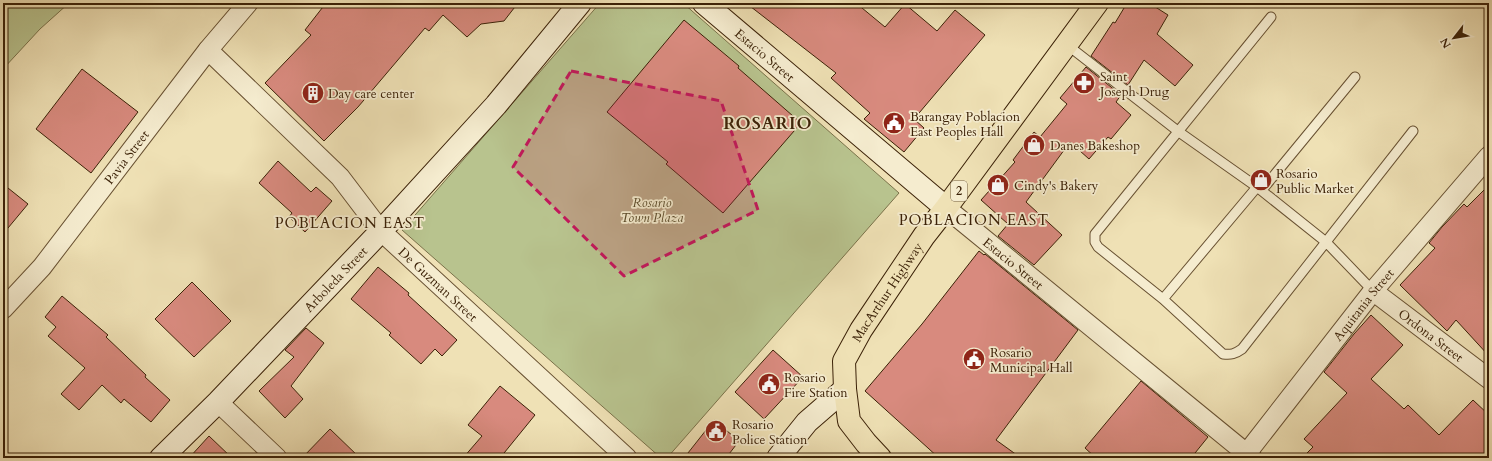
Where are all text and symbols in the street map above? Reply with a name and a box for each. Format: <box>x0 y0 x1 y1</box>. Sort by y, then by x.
north arrow <box>1434 18 1474 58</box>
street label: Estacio Street <box>731 25 798 86</box>
text: N <box>1437 35 1455 51</box>
place label: Saint Joseph Drug <box>1098 68 1170 101</box>
pharmacy icon: Saint Joseph Drug <box>1071 70 1097 96</box>
building icon: Day care center <box>300 80 326 106</box>
place label: Day care center <box>328 85 414 103</box>
place label: Barangay Poblacion East Peoples Hall <box>910 108 1021 141</box>
public building icon: Barangay Poblacion East Peoples Hall <box>881 110 907 136</box>
district label: ROSARIO <box>723 112 813 135</box>
street label: Pavia Street <box>100 127 154 188</box>
shop icon: Danes Bakeshop <box>1021 132 1047 158</box>
place label: Danes Bakeshop <box>1050 137 1140 155</box>
place label: Rosario Public Market <box>1276 165 1354 198</box>
shop icon: Rosario Public Market <box>1248 167 1274 193</box>
shop icon: Cindy's Bakery <box>985 172 1011 198</box>
place label: Cindy's Bakery <box>1014 177 1099 195</box>
road number: 2 <box>951 181 967 201</box>
park label: Rosario Town Plaza <box>621 194 683 227</box>
district label: POBLACION EAST <box>899 210 1049 230</box>
district label: POBLACION EAST <box>275 213 425 233</box>
street label: Estacio Street <box>979 234 1047 294</box>
street label: MacArthur Highway <box>848 239 927 345</box>
street label: Arboleda Street <box>300 243 372 316</box>
street label: De Guzman Street <box>394 243 481 326</box>
street label: Aquitania Street <box>1329 265 1398 345</box>
street label: Ordona Street <box>1394 305 1467 367</box>
place label: Rosario Municipal Hall <box>990 344 1073 377</box>
public building icon: Rosario Municipal Hall <box>961 346 987 372</box>
place label: Rosario Fire Station <box>784 369 848 402</box>
public building icon: Rosario Fire Station <box>756 371 782 397</box>
place label: Rosario Police Station <box>732 416 808 449</box>
public building icon: Rosario Police Station <box>703 418 729 444</box>

